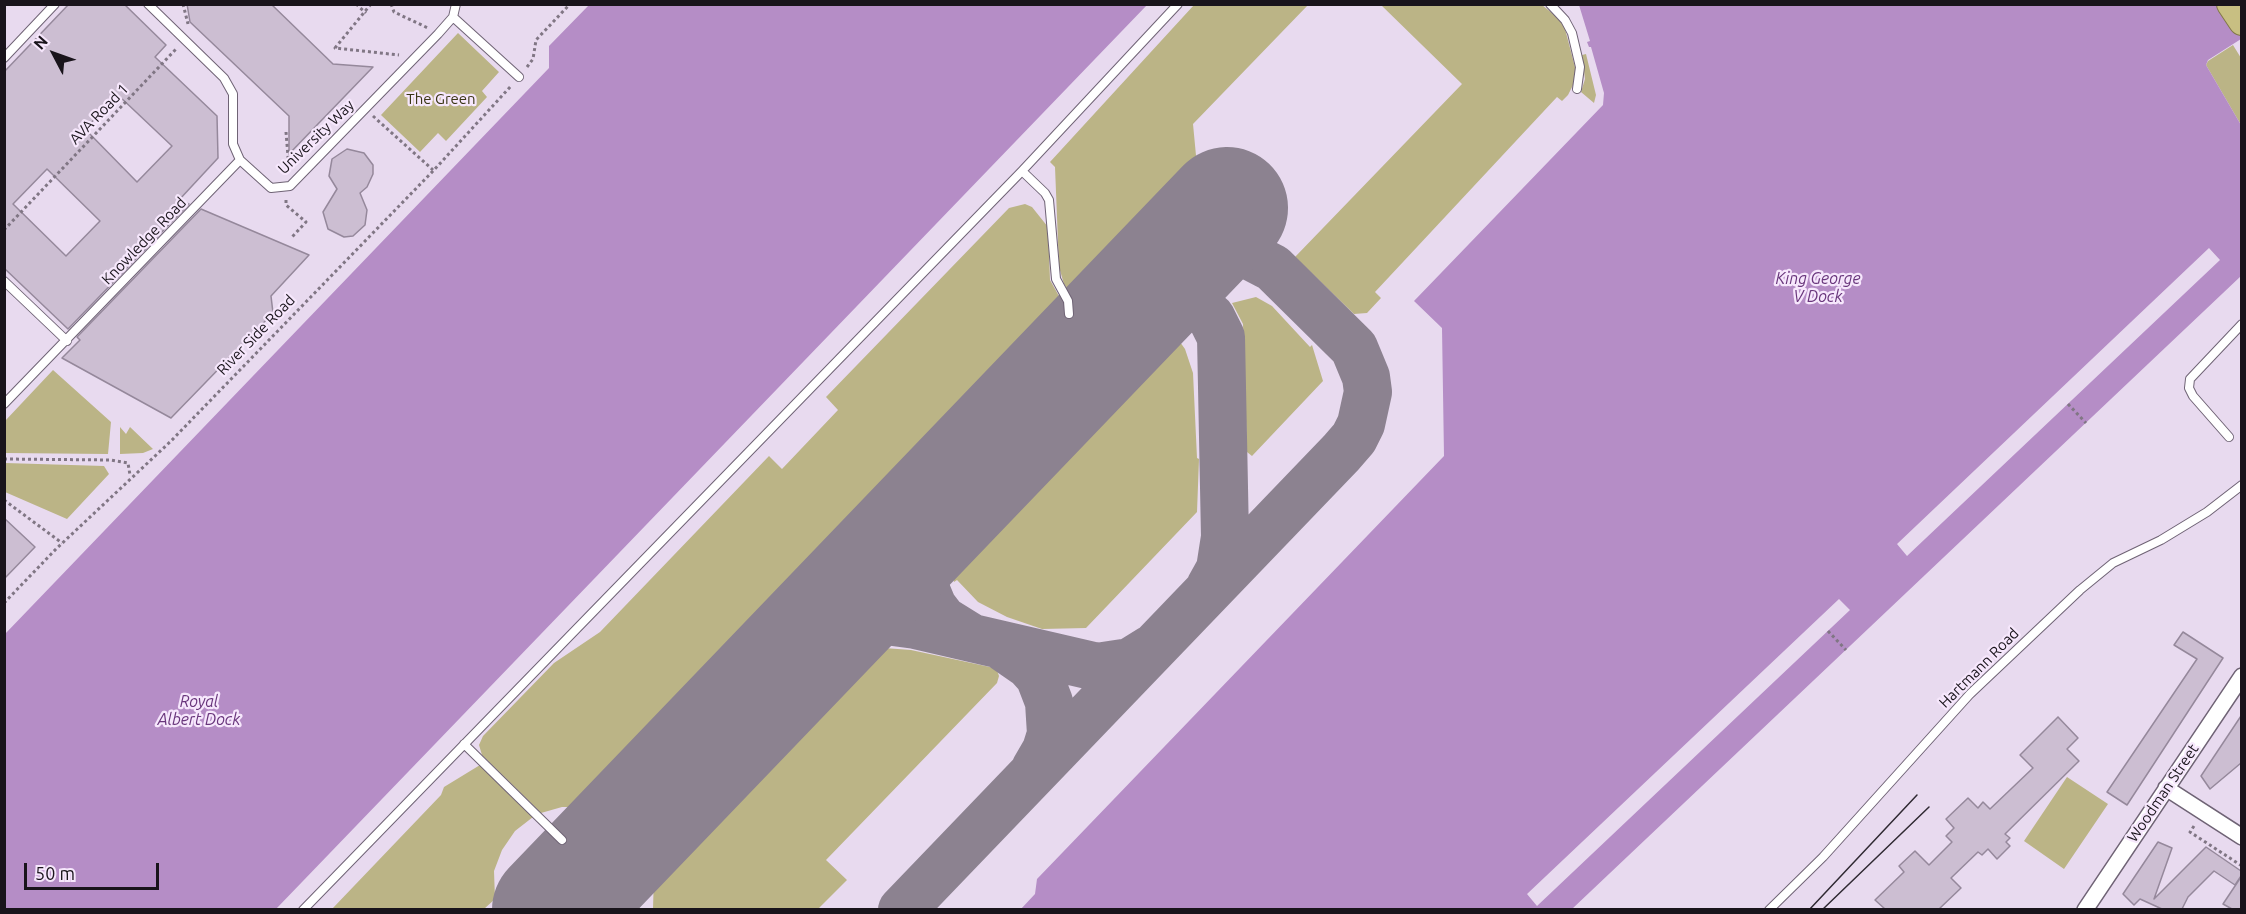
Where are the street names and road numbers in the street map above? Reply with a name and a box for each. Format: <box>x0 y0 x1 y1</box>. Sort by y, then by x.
street label: AVA Road 1 <box>66 80 132 148</box>
street label: University Way <box>274 96 358 178</box>
street label: Knowledge Road <box>98 194 190 288</box>
street label: River Side Road <box>213 291 299 379</box>
street label: Hartmann Road <box>1935 624 2023 712</box>
street label: Woodman Street <box>2124 741 2202 845</box>

